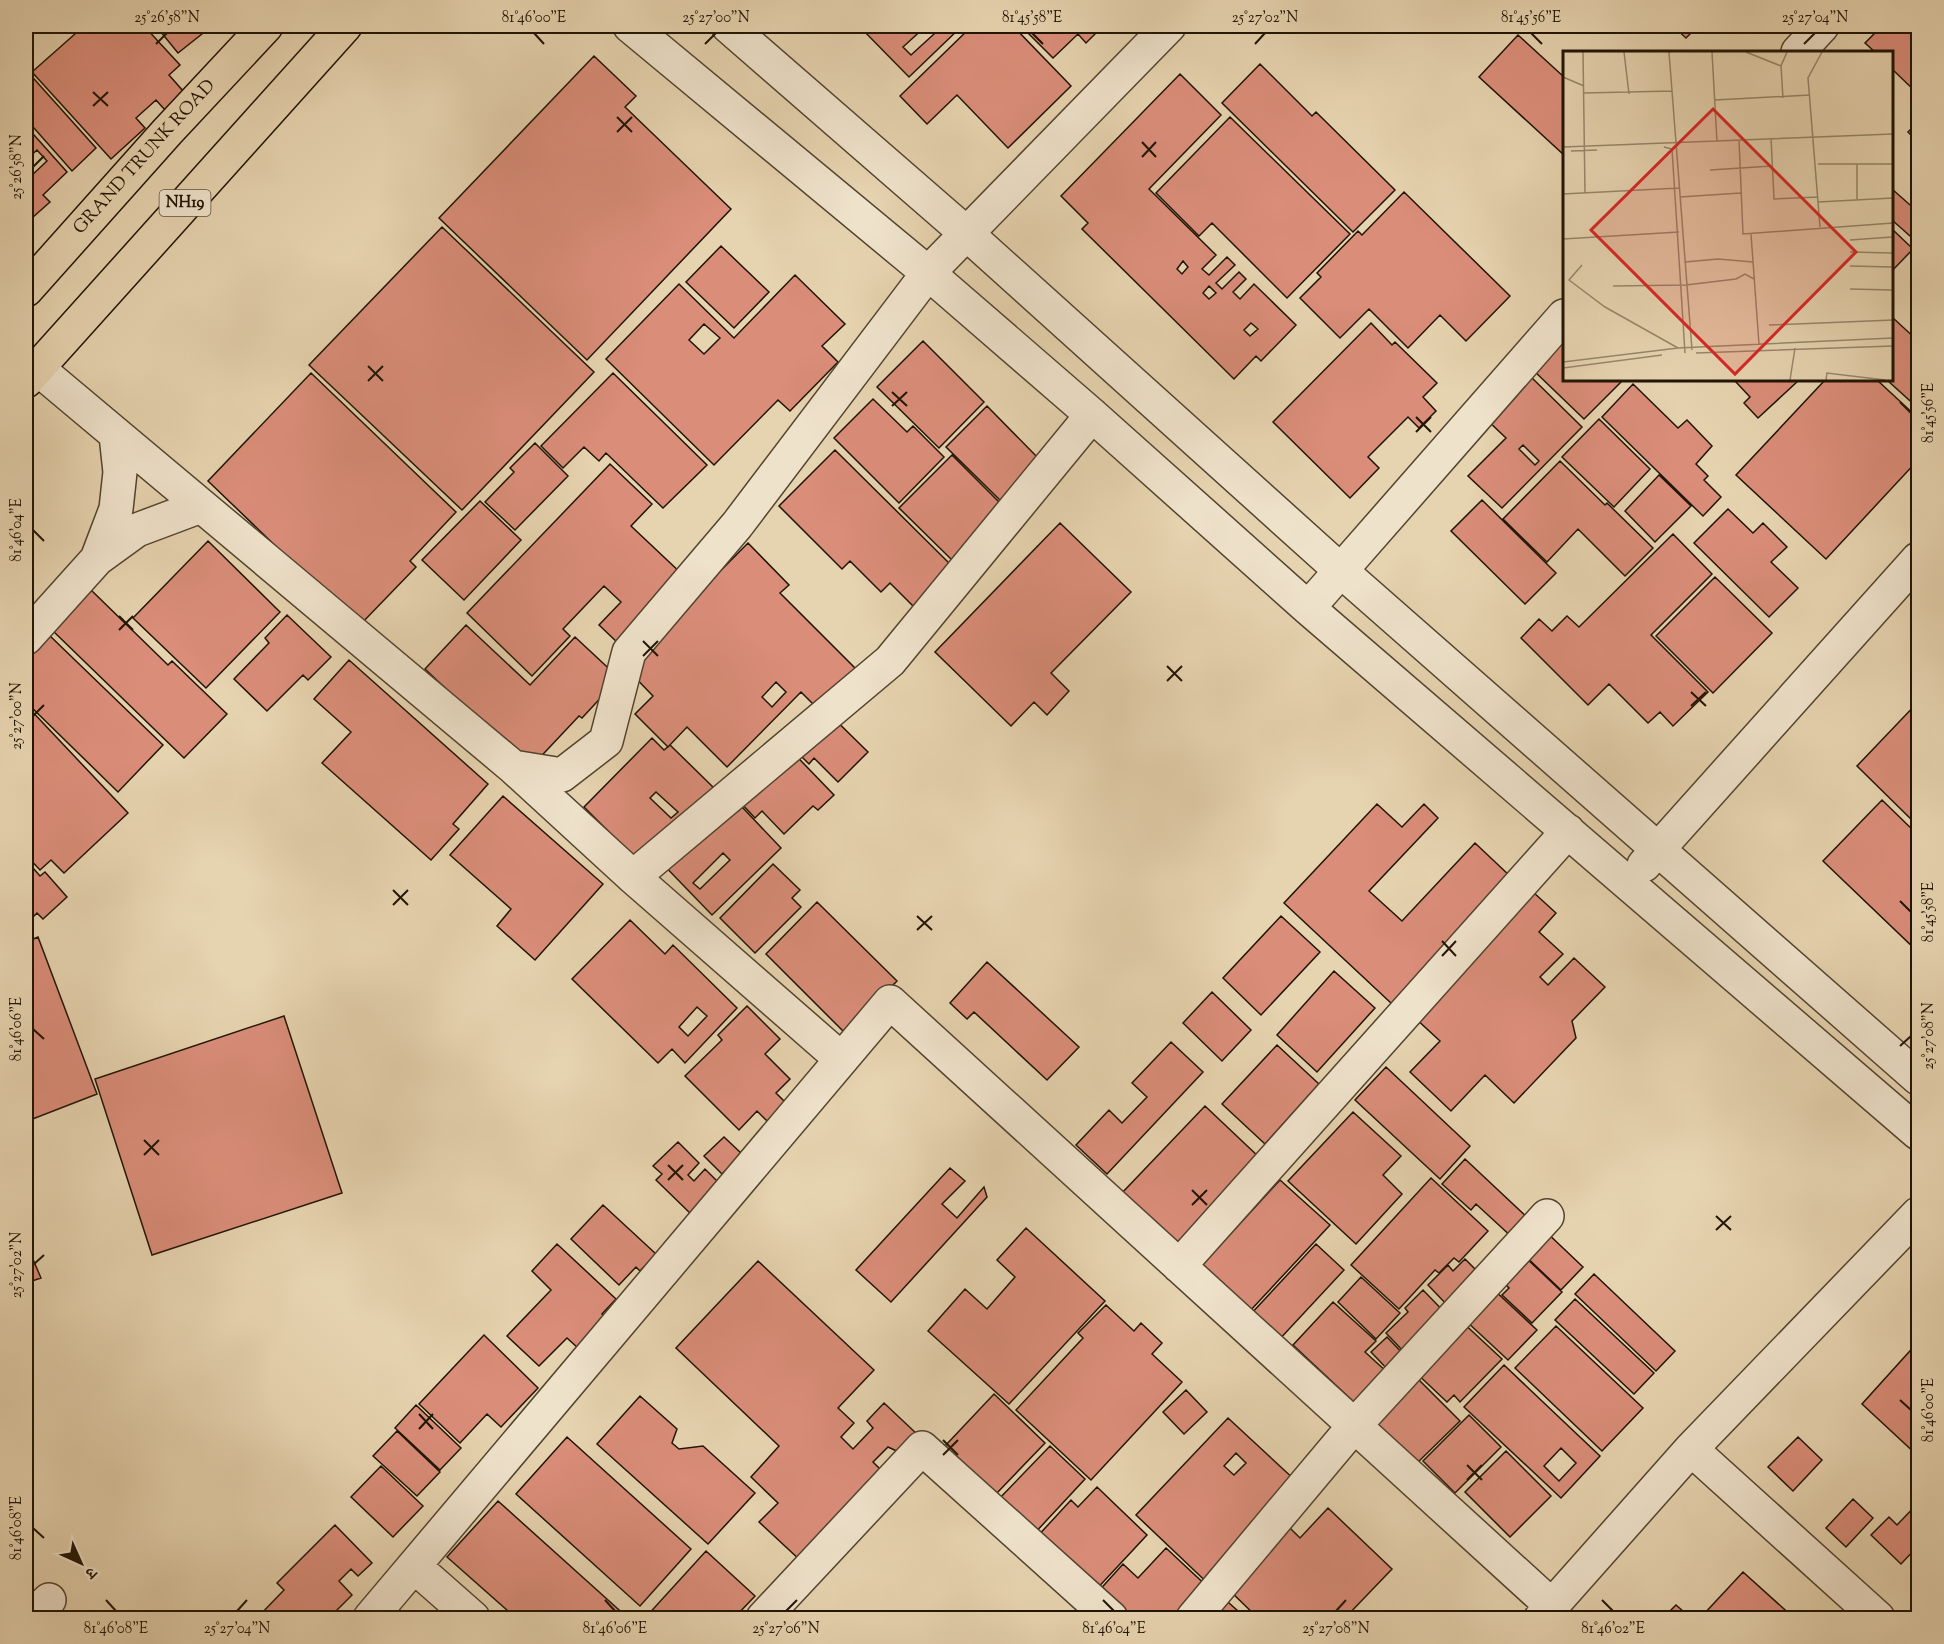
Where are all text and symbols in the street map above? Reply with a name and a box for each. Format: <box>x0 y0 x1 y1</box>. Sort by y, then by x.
text: 25°26'58"N <box>134 8 200 29</box>
text: 81°46'00"E <box>502 8 566 29</box>
text: 25°27'00"N <box>682 8 750 29</box>
text: 81°45'58"E <box>1002 8 1062 29</box>
text: 25°27'02"N <box>1232 8 1298 29</box>
text: 81°45'56"E <box>1501 8 1561 29</box>
text: 25°27'04"N <box>1782 8 1848 29</box>
inset map <box>1563 51 1893 381</box>
street label: GRAND TRUNK ROAD <box>68 74 222 241</box>
text: 25°26'58"N <box>7 134 28 200</box>
road number: NH19 <box>160 190 210 216</box>
text: 81°45'56"E <box>1919 383 1940 443</box>
text: 81°46'04"E <box>7 498 28 562</box>
text: 25°27'00"N <box>7 682 28 750</box>
text: 81°45'58"E <box>1919 882 1940 942</box>
text: 81°46'06"E <box>7 997 28 1061</box>
text: 25°27'08"N <box>1919 1002 1940 1070</box>
text: 25°27'02"N <box>7 1232 28 1298</box>
text: 81°46'00"E <box>1919 1378 1940 1442</box>
text: 81°46'08"E <box>7 1496 28 1560</box>
north arrow <box>51 1533 111 1593</box>
text: उ <box>78 1560 102 1584</box>
text: 81°46'08"E <box>84 1619 148 1640</box>
text: 25°27'04"N <box>204 1619 270 1640</box>
text: 81°46'06"E <box>583 1619 647 1640</box>
text: 25°27'06"N <box>752 1619 820 1640</box>
text: 81°46'04"E <box>1082 1619 1146 1640</box>
text: 25°27'08"N <box>1302 1619 1370 1640</box>
text: 81°46'02"E <box>1581 1619 1645 1640</box>

